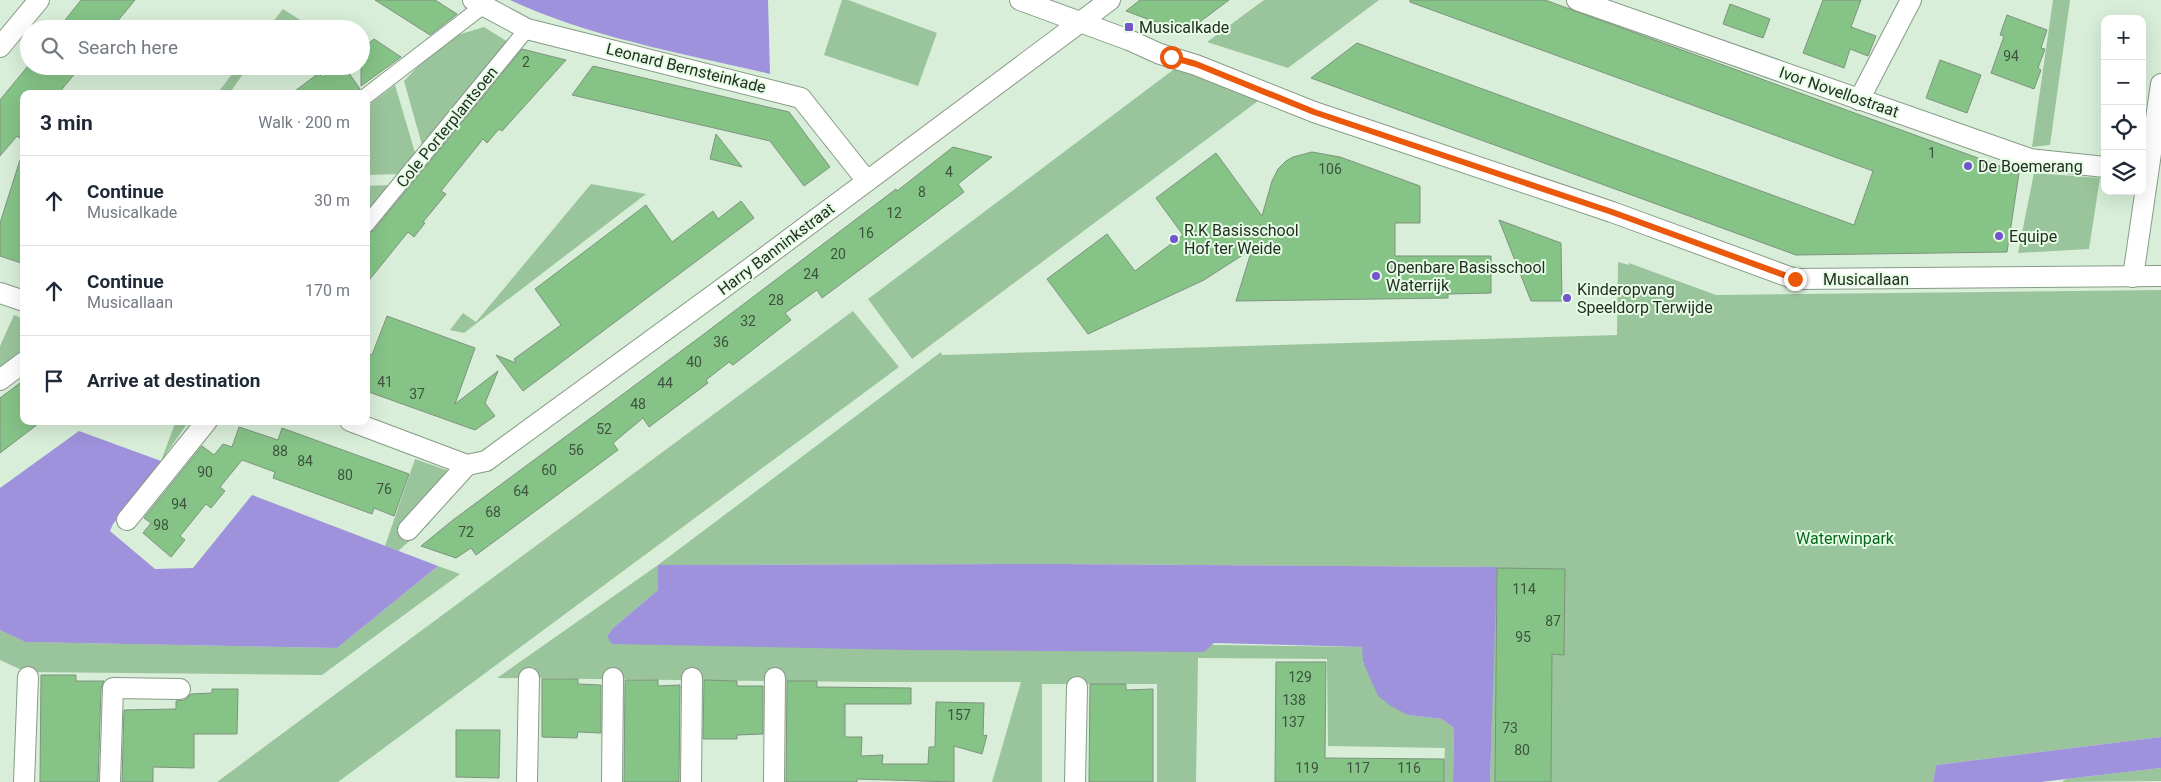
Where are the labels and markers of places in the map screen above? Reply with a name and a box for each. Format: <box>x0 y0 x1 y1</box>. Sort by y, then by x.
place label: Musicalkade <box>1139 18 1229 37</box>
marker: Musicalkade <box>1123 21 1135 33</box>
place label: De Boemerang <box>1978 157 2083 176</box>
marker: De Boemerang <box>1962 160 1974 172</box>
place label: R.K Basisschool Hof ter Weide <box>1184 221 1299 258</box>
place label: Equipe <box>2009 227 2057 246</box>
marker: Equipe <box>1993 230 2005 242</box>
marker: R.K Basisschool Hof ter Weide <box>1168 233 1180 245</box>
place label: Openbare Basisschool Waterrijk <box>1386 258 1545 295</box>
marker: Openbare Basisschool Waterrijk <box>1370 270 1382 282</box>
place label: Kinderopvang Speeldorp Terwijde <box>1577 280 1713 317</box>
marker: Kinderopvang Speeldorp Terwijde <box>1561 292 1573 304</box>

